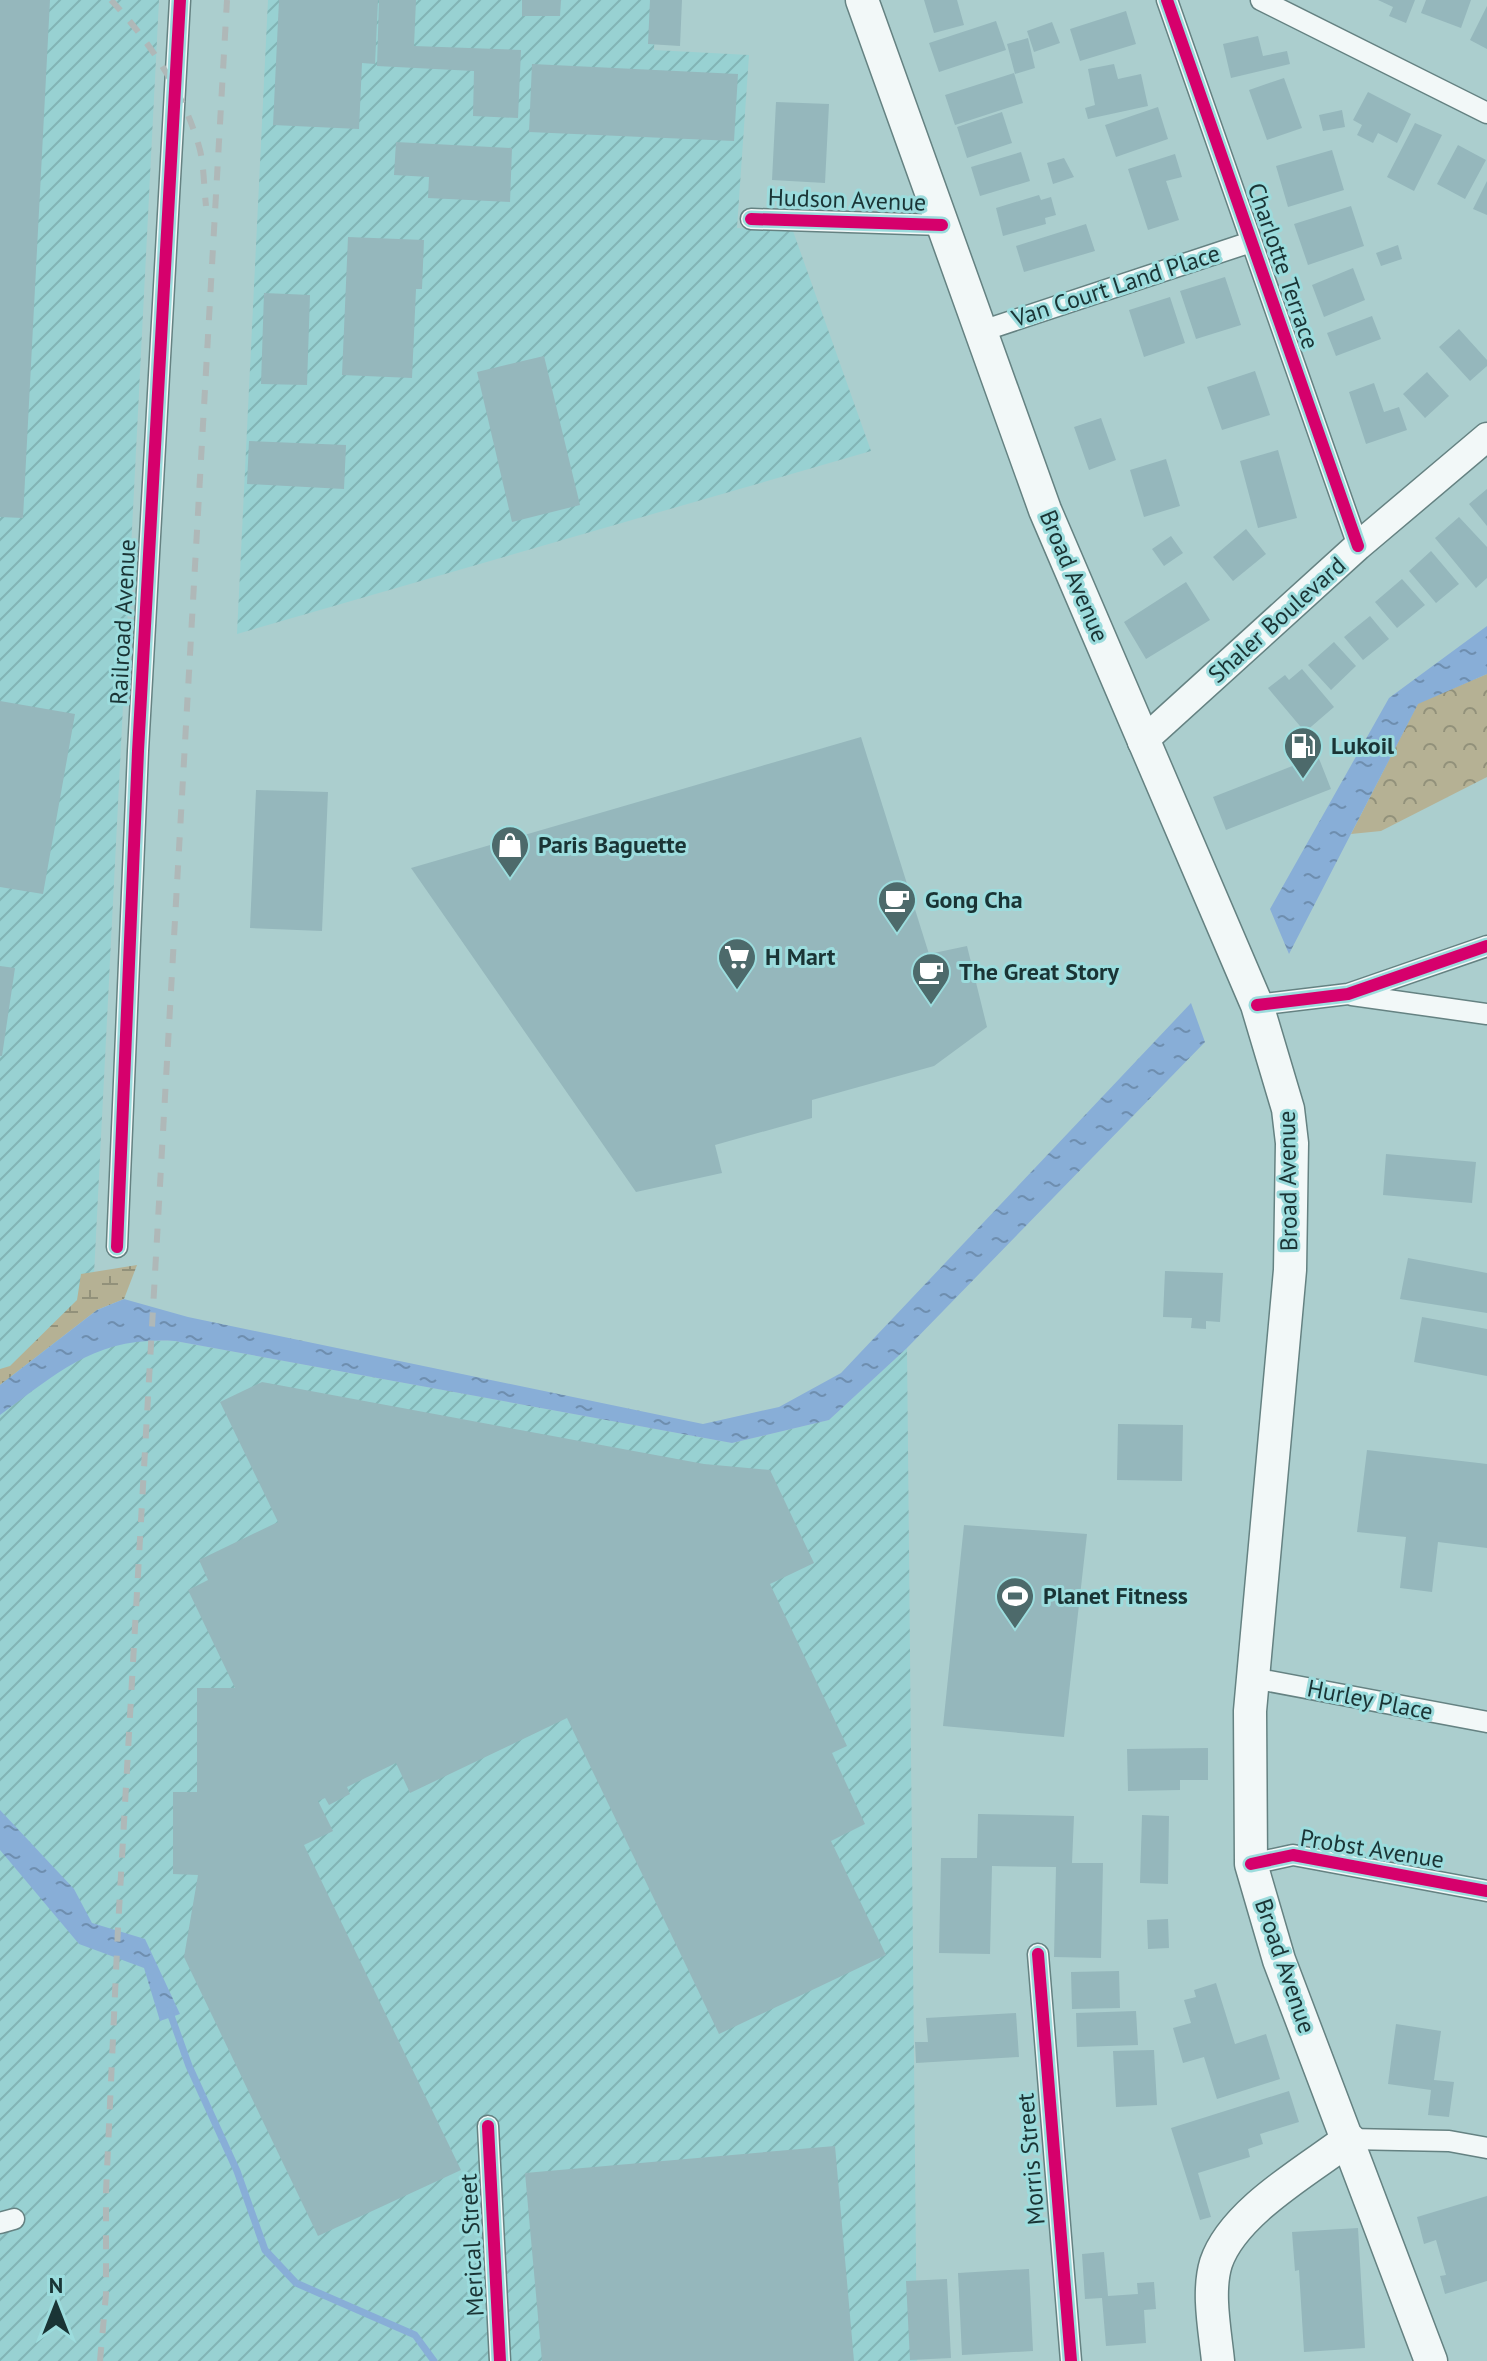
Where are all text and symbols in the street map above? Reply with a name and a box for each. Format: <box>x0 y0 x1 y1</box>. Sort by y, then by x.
street label: Charlotte Terrace <box>1241 179 1326 353</box>
street label: Hudson Avenue <box>767 181 927 218</box>
street label: Van Court Land Place <box>1007 237 1224 334</box>
street label: Broad Avenue <box>1033 505 1116 647</box>
street label: Railroad Avenue <box>103 538 142 706</box>
street label: Shaler Boulevard <box>1201 550 1352 690</box>
fuel station icon: Lukoil <box>1282 725 1324 780</box>
place label: Lukoil <box>1331 730 1395 761</box>
shop icon: Paris Baguette <box>489 824 531 879</box>
place label: Paris Baguette <box>538 829 687 860</box>
cafe icon: Gong Cha <box>876 879 918 934</box>
place label: Gong Cha <box>925 884 1023 915</box>
supermarket icon: H Mart <box>716 936 758 991</box>
place label: H Mart <box>765 941 836 972</box>
cafe icon: The Great Story <box>910 951 952 1006</box>
place label: The Great Story <box>959 956 1120 987</box>
street label: Broad Avenue <box>1271 1111 1304 1251</box>
sports icon: Planet Fitness <box>994 1575 1036 1630</box>
place label: Planet Fitness <box>1043 1580 1188 1611</box>
street label: Hurley Place <box>1305 1672 1436 1727</box>
street label: Probst Avenue <box>1298 1822 1446 1875</box>
street label: Broad Avenue <box>1248 1894 1323 2037</box>
street label: Morris Street <box>1009 2092 1052 2226</box>
street label: Merical Street <box>452 2173 491 2317</box>
north arrow <box>16 2265 96 2345</box>
text: N <box>49 2271 63 2299</box>

